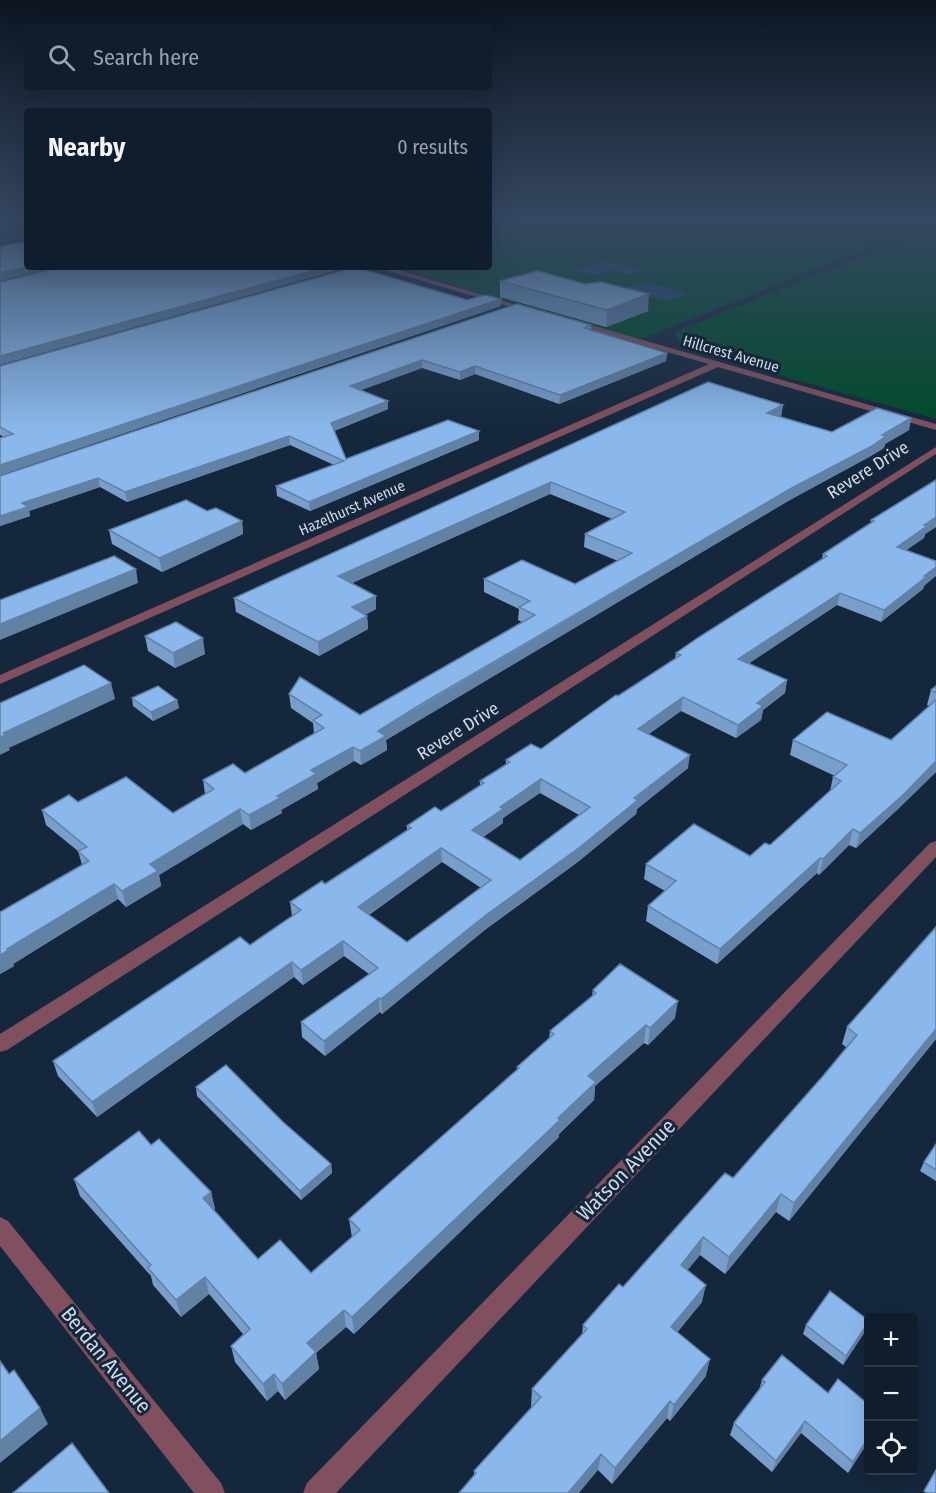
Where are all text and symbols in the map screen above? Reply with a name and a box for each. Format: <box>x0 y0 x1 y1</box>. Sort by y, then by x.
search box <box>24 24 492 90</box>
icon: search <box>45 41 78 74</box>
text: Search here <box>93 44 199 71</box>
text: Nearby <box>48 132 125 163</box>
text: 0 results <box>397 135 468 159</box>
street label: Hillcrest Avenue <box>681 332 781 376</box>
street label: Revere Drive <box>823 436 913 504</box>
street label: Hazelhurst Avenue <box>296 477 408 539</box>
street label: Revere Drive <box>413 697 503 765</box>
street label: Watson Avenue <box>571 1114 681 1226</box>
street label: Berdan Avenue <box>55 1302 157 1418</box>
map controls <box>864 1313 918 1475</box>
button: + <box>864 1313 918 1367</box>
button: − <box>864 1367 918 1421</box>
button: locate <box>864 1421 918 1475</box>

